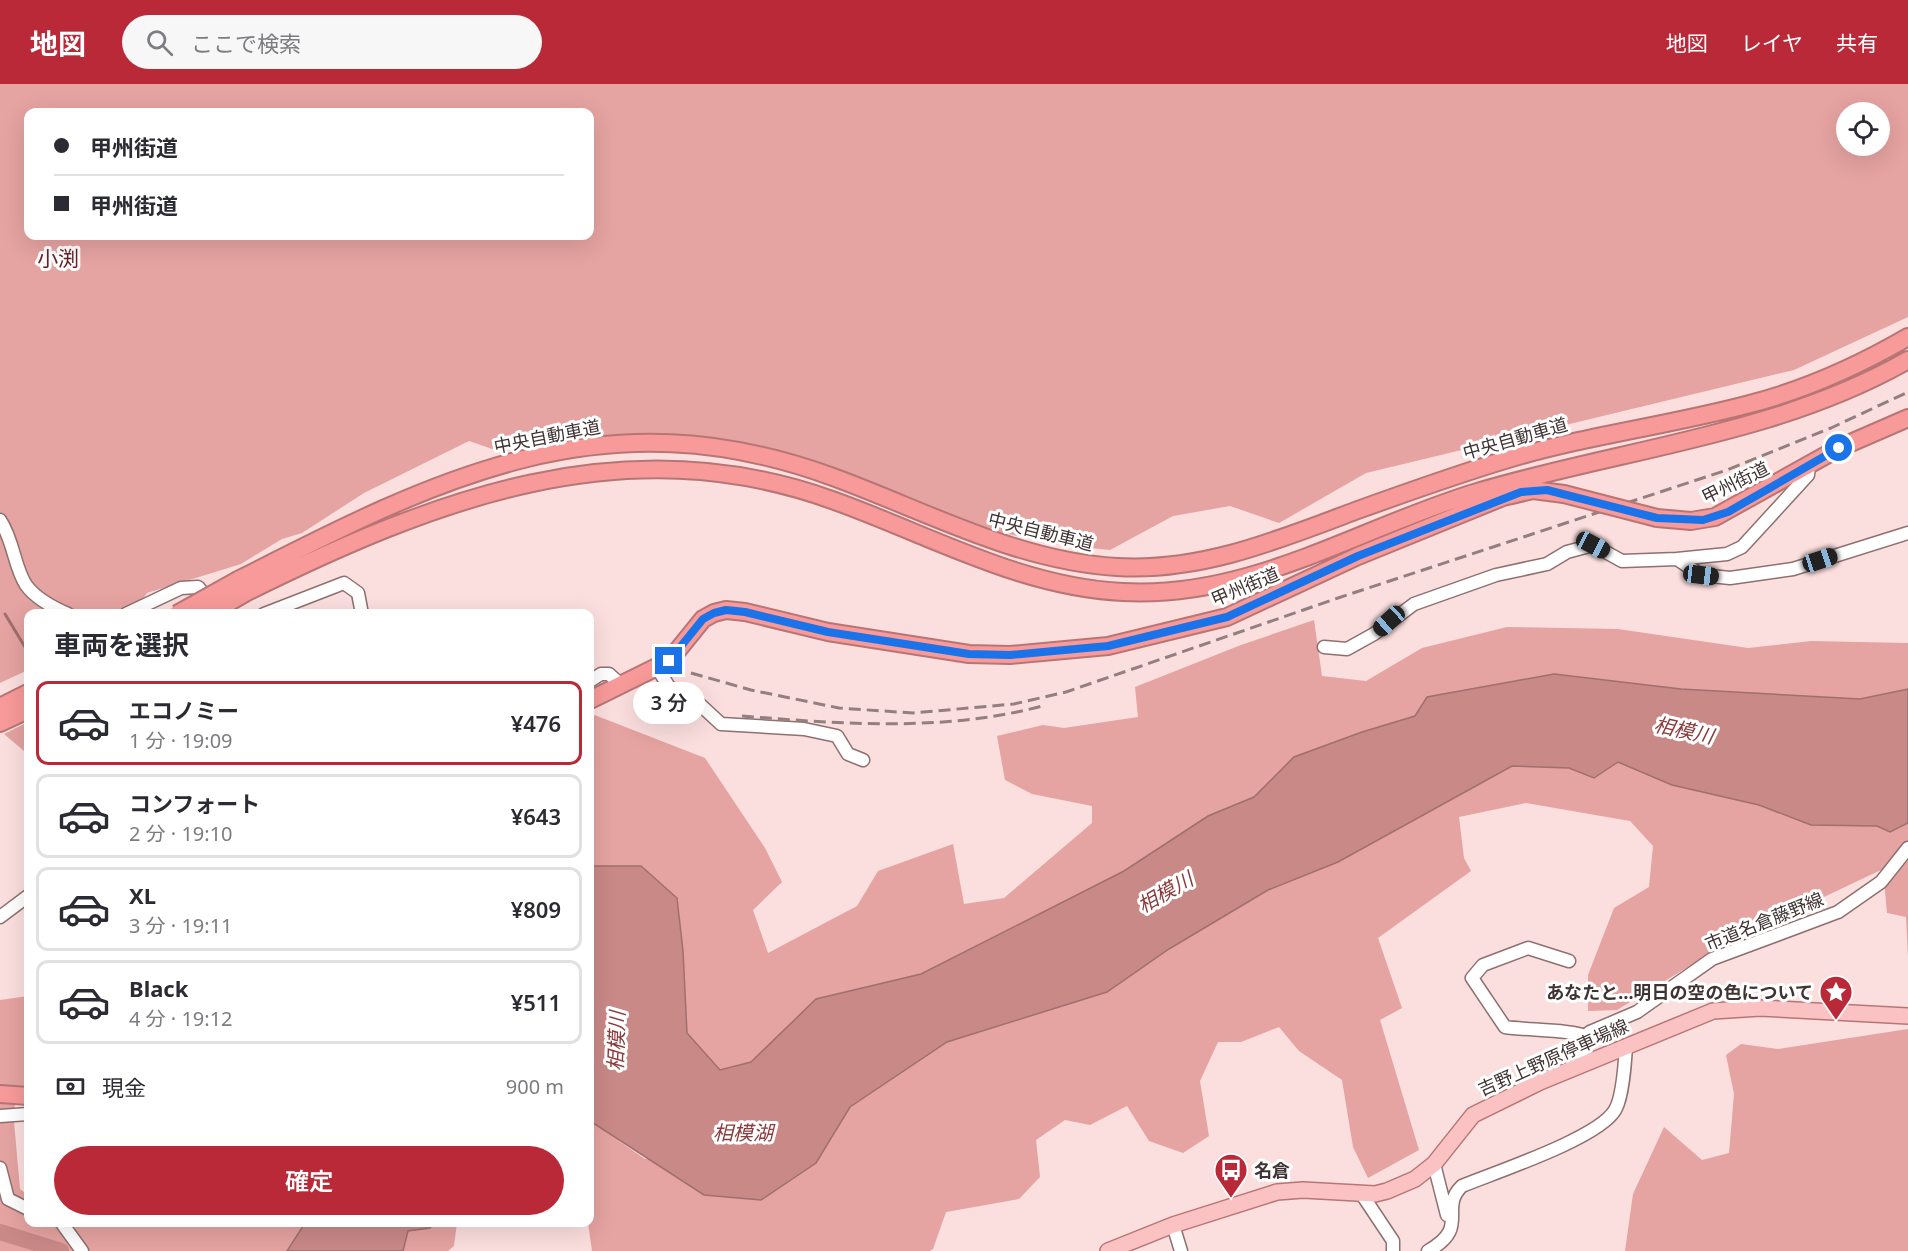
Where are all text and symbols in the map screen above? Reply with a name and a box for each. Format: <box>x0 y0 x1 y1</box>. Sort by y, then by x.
search box <box>122 15 542 69</box>
text: 地図 <box>30 24 86 62</box>
icon: search <box>143 26 176 59</box>
text: ここで検索 <box>191 28 301 58</box>
text: 地図 <box>1666 29 1708 57</box>
text: レイヤ <box>1741 29 1803 57</box>
text: 共有 <box>1836 29 1878 57</box>
map controls <box>1836 102 1890 156</box>
button: locate <box>1836 102 1890 156</box>
text: 甲州街道 <box>90 132 178 162</box>
text: 甲州街道 <box>90 190 178 220</box>
district label: 小渕 <box>37 244 79 272</box>
street label: 中央自動車道 <box>1460 412 1570 464</box>
street label: 中央自動車道 <box>492 414 602 458</box>
route start <box>1825 434 1852 461</box>
street label: 甲州街道 <box>1697 455 1773 509</box>
street label: 中央自動車道 <box>986 506 1096 556</box>
car <box>1573 529 1613 561</box>
car <box>1800 546 1840 574</box>
street label: 甲州街道 <box>1207 561 1283 611</box>
car <box>1682 564 1720 586</box>
car <box>1370 602 1408 640</box>
text: 車両を選択 <box>54 626 189 663</box>
route end <box>655 647 682 674</box>
callout: 3 分 <box>633 682 705 724</box>
text: 3 分 <box>651 689 687 716</box>
text: エコノミー <box>129 695 239 725</box>
icon: car <box>57 696 111 750</box>
text: ¥476 <box>511 708 561 738</box>
water label: 相模川 <box>1652 711 1718 750</box>
text: 1 分 · 19:09 <box>129 727 233 754</box>
text: コンフォート <box>129 788 260 818</box>
icon: car <box>57 789 111 843</box>
text: ¥643 <box>511 801 561 831</box>
text: 2 分 · 19:10 <box>129 820 233 847</box>
water label: 相模川 <box>1132 864 1199 919</box>
text: XL <box>129 880 156 910</box>
icon: car <box>57 882 111 936</box>
street label: 市道名倉藤野線 <box>1701 886 1827 956</box>
text: ¥809 <box>511 894 561 924</box>
text: 3 分 · 19:11 <box>129 912 233 939</box>
text: Black <box>129 973 188 1003</box>
place icon: あなたと…明日の空の色について <box>1818 974 1854 1021</box>
icon: car <box>57 975 111 1029</box>
place label: あなたと…明日の空の色について <box>1546 980 1813 1004</box>
text: ¥511 <box>511 987 561 1017</box>
text: 4 分 · 19:12 <box>129 1005 233 1032</box>
water label: 相模川 <box>601 1009 631 1071</box>
street label: 吉野上野原停車場線 <box>1474 1013 1632 1101</box>
icon: cash <box>54 1070 87 1103</box>
text: 現金 <box>102 1072 146 1102</box>
text: 900 m <box>506 1073 564 1100</box>
water label: 相模湖 <box>713 1119 776 1146</box>
button: 確定 <box>54 1146 564 1215</box>
bus stop icon: 名倉 <box>1213 1152 1249 1199</box>
place label: 名倉 <box>1254 1158 1290 1182</box>

